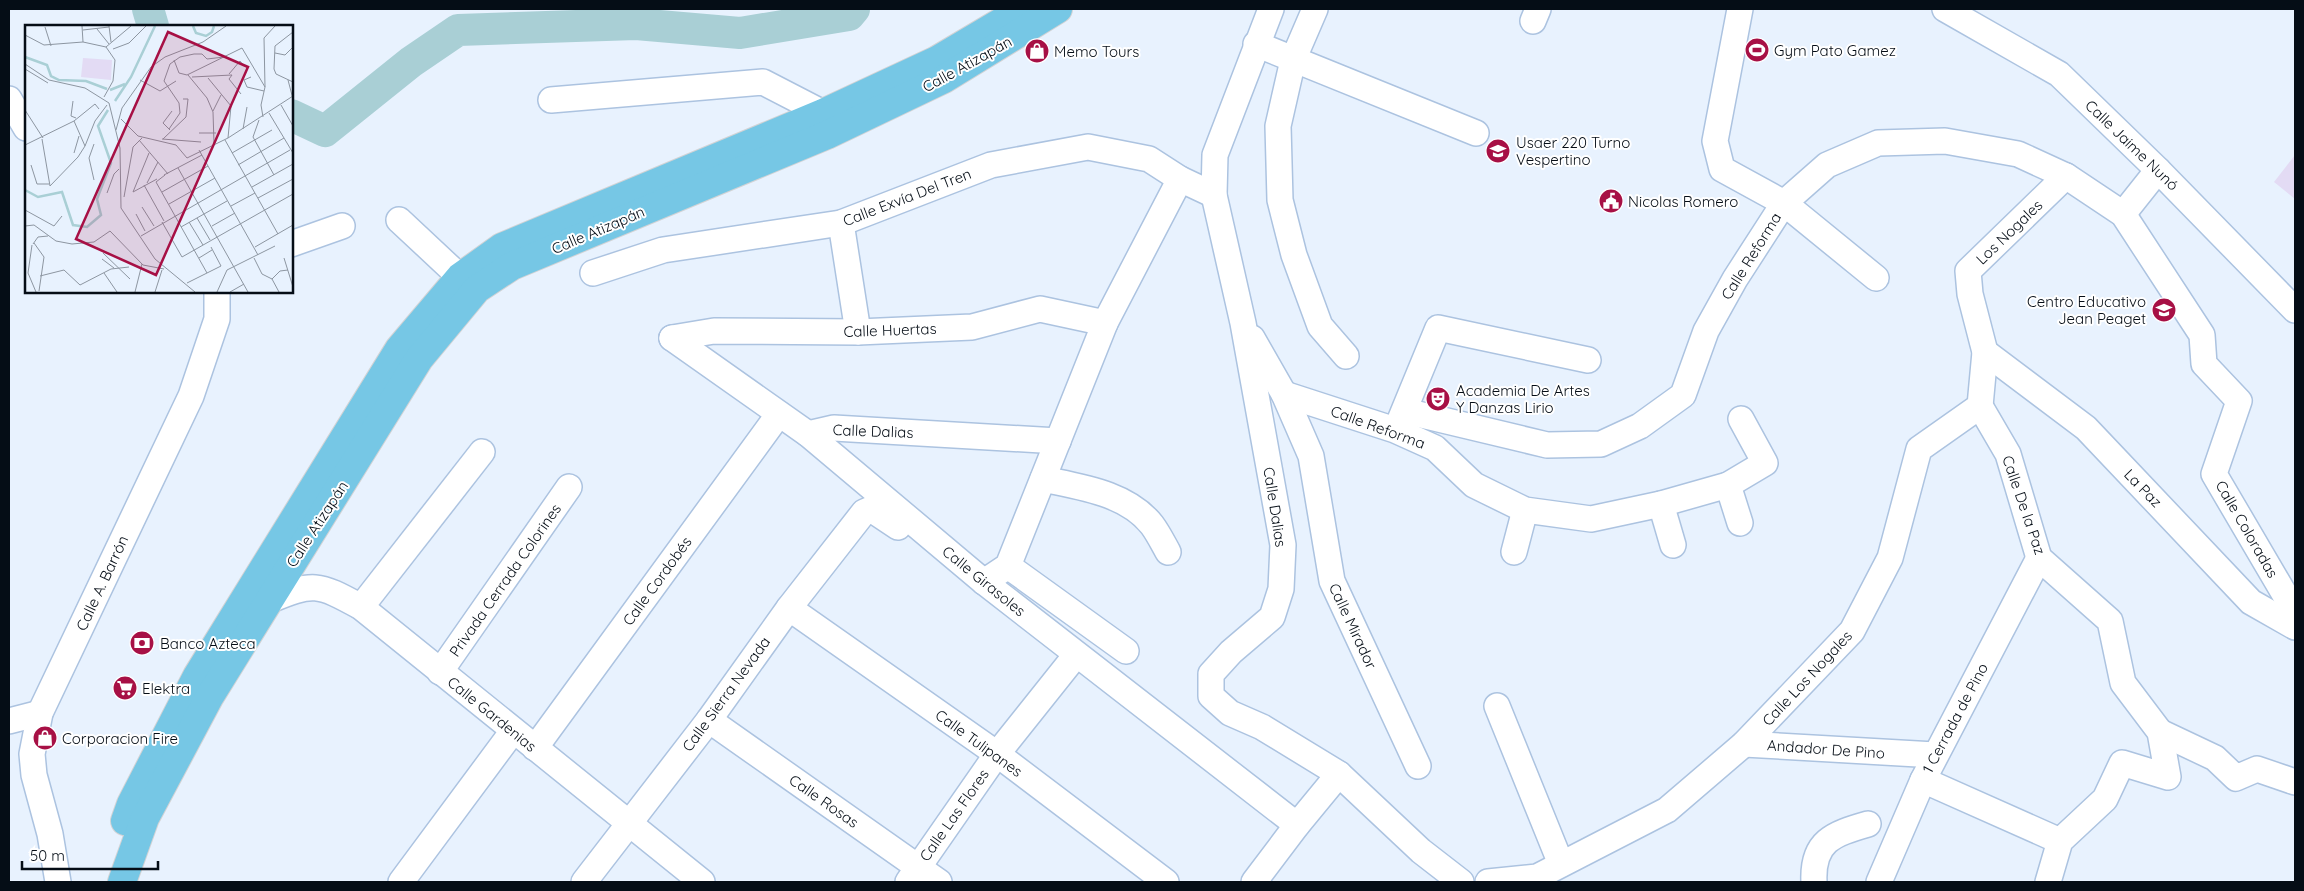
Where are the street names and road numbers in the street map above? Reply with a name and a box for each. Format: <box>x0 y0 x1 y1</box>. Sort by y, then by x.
street label: Calle Atizapán <box>919 32 1015 96</box>
street label: Calle Jaime Nunó <box>2081 96 2183 194</box>
street label: Calle Exvía Del Tren <box>840 164 974 230</box>
street label: Los Nogales <box>1972 196 2046 268</box>
street label: Calle Atizapán <box>549 202 647 258</box>
street label: Calle Reforma <box>1717 209 1785 303</box>
street label: Calle Huertas <box>843 319 937 341</box>
street label: Calle Reforma <box>1328 401 1428 453</box>
street label: Calle Dalias <box>832 420 914 442</box>
street label: Calle De la Paz <box>1998 453 2050 557</box>
street label: La Paz <box>2120 465 2166 511</box>
street label: Calle Dalias <box>1259 466 1291 548</box>
street label: Calle Atizapán <box>282 477 352 571</box>
street label: Calle Coloradas <box>2211 477 2283 581</box>
street label: Privada Cerrada Colorines <box>445 500 565 660</box>
street label: Calle A. Barrón <box>72 532 132 634</box>
street label: Calle Cordobés <box>618 533 696 629</box>
street label: Calle Girasoles <box>939 542 1029 620</box>
street label: Calle Mirador <box>1325 580 1381 672</box>
street label: Calle Los Nogales <box>1758 626 1856 730</box>
street label: Calle Sierra Nevada <box>678 633 774 755</box>
street label: 1 Cerrada de Pino <box>1918 660 1992 776</box>
street label: Calle Gardenias <box>444 672 540 756</box>
street label: Calle Tulipanes <box>932 705 1026 781</box>
street label: Andador De Pino <box>1767 735 1885 763</box>
street label: Calle Las Flores <box>915 765 993 865</box>
street label: Calle Rosas <box>786 770 862 832</box>

